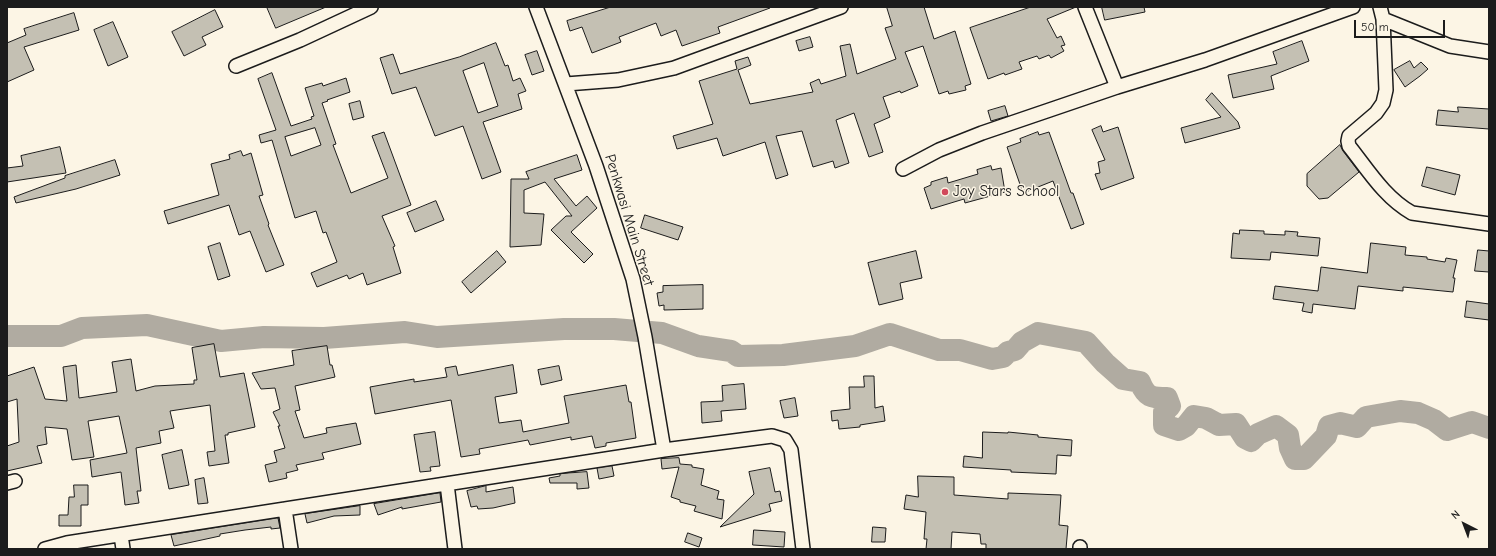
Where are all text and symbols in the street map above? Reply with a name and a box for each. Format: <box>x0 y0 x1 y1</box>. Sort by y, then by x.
scale bar <box>1356 12 1447 38</box>
text: 50 m <box>1361 20 1389 34</box>
street label: Penkwasi Main Street <box>600 152 658 288</box>
place label: Joy Stars School <box>953 183 1059 201</box>
marker: Joy Stars School <box>940 187 950 197</box>
north arrow <box>1444 504 1484 544</box>
text: N <box>1449 507 1463 522</box>

